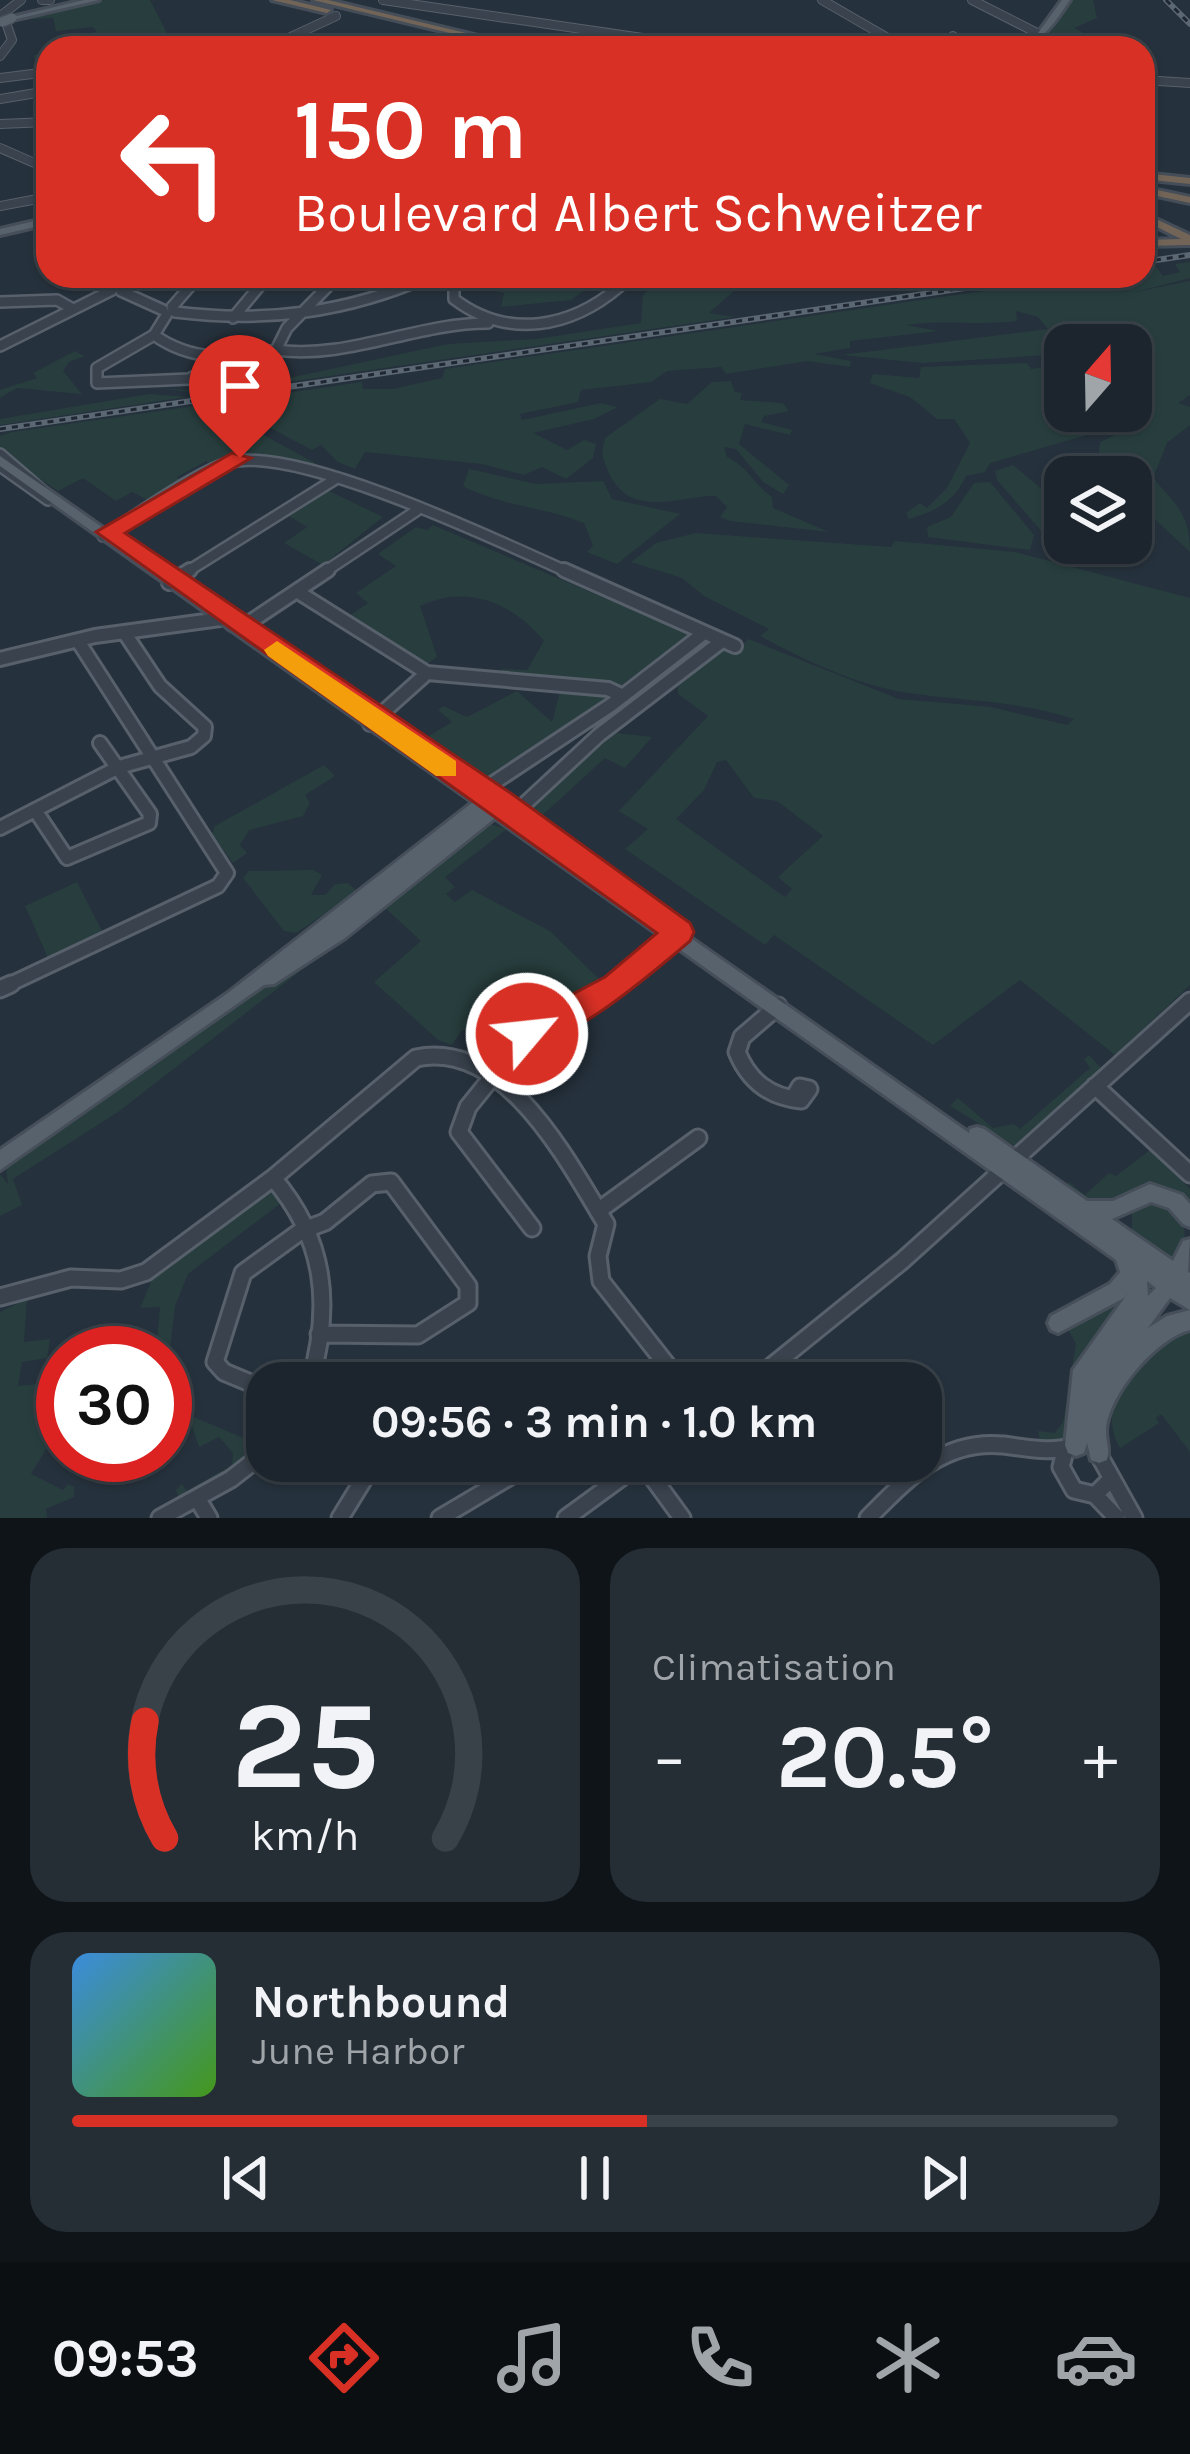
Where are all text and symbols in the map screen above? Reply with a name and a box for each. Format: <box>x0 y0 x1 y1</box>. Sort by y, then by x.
text: 150 m <box>294 81 527 179</box>
icon: left <box>96 84 252 240</box>
text: Boulevard Albert Schweitzer <box>294 181 982 245</box>
north arrow <box>1044 324 1152 432</box>
map controls <box>1044 324 1152 564</box>
pin <box>189 335 291 458</box>
icon: arrive <box>207 353 273 419</box>
button: layers <box>1044 456 1152 564</box>
position arrow <box>464 971 590 1097</box>
speed limit sign: 30 <box>36 1326 192 1482</box>
text: 09:56 · 3 min · 1.0 km <box>371 1396 817 1448</box>
text: Climatisation <box>652 1644 896 1690</box>
text: 25 <box>231 1673 379 1818</box>
text: 20.5° <box>776 1704 994 1810</box>
text: − <box>652 1718 687 1796</box>
text: + <box>1083 1718 1118 1796</box>
text: km/h <box>251 1811 359 1861</box>
text: Northbound <box>252 1976 510 2028</box>
text: June Harbor <box>252 2028 464 2074</box>
icon: previous <box>213 2145 279 2211</box>
icon: pause <box>562 2145 628 2211</box>
icon: next <box>911 2145 977 2211</box>
icon: directions <box>302 2316 386 2400</box>
icon: music <box>490 2316 574 2400</box>
icon: phone <box>678 2316 762 2400</box>
icon: climate <box>866 2316 950 2400</box>
icon: car <box>1054 2316 1138 2400</box>
text: 09:53 <box>52 2326 199 2390</box>

